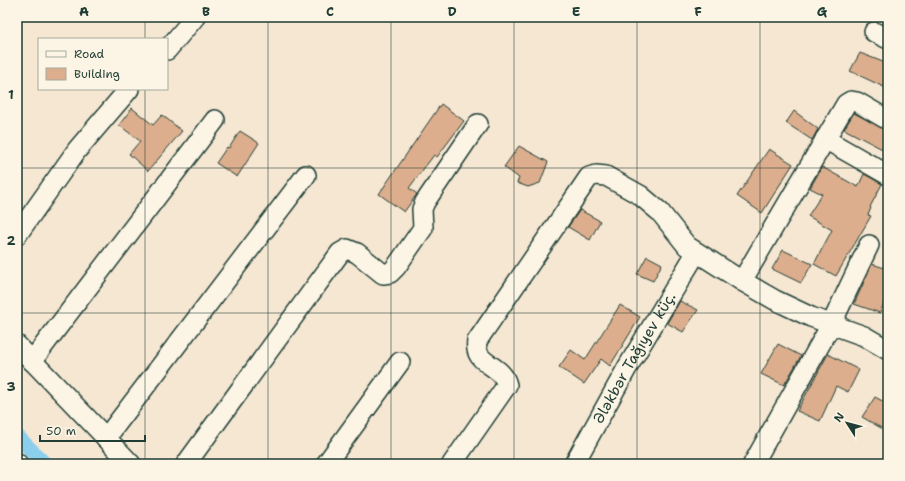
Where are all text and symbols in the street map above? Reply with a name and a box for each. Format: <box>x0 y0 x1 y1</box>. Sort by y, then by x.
text: A <box>79 3 89 20</box>
text: B <box>202 3 210 20</box>
text: C <box>326 3 334 20</box>
text: D <box>447 3 457 20</box>
text: E <box>572 3 581 20</box>
text: F <box>694 3 702 20</box>
text: G <box>817 3 828 20</box>
legend <box>38 38 168 90</box>
text: Road <box>74 46 105 62</box>
text: Building <box>74 66 120 82</box>
text: 1 <box>8 86 14 103</box>
text: 2 <box>6 232 16 249</box>
street label: Ələkbər Tağıyev küç. <box>588 288 680 427</box>
text: 3 <box>6 378 16 395</box>
north arrow <box>827 403 867 443</box>
text: N <box>831 409 848 425</box>
scale bar <box>40 417 145 443</box>
text: 50 m <box>46 423 76 439</box>

